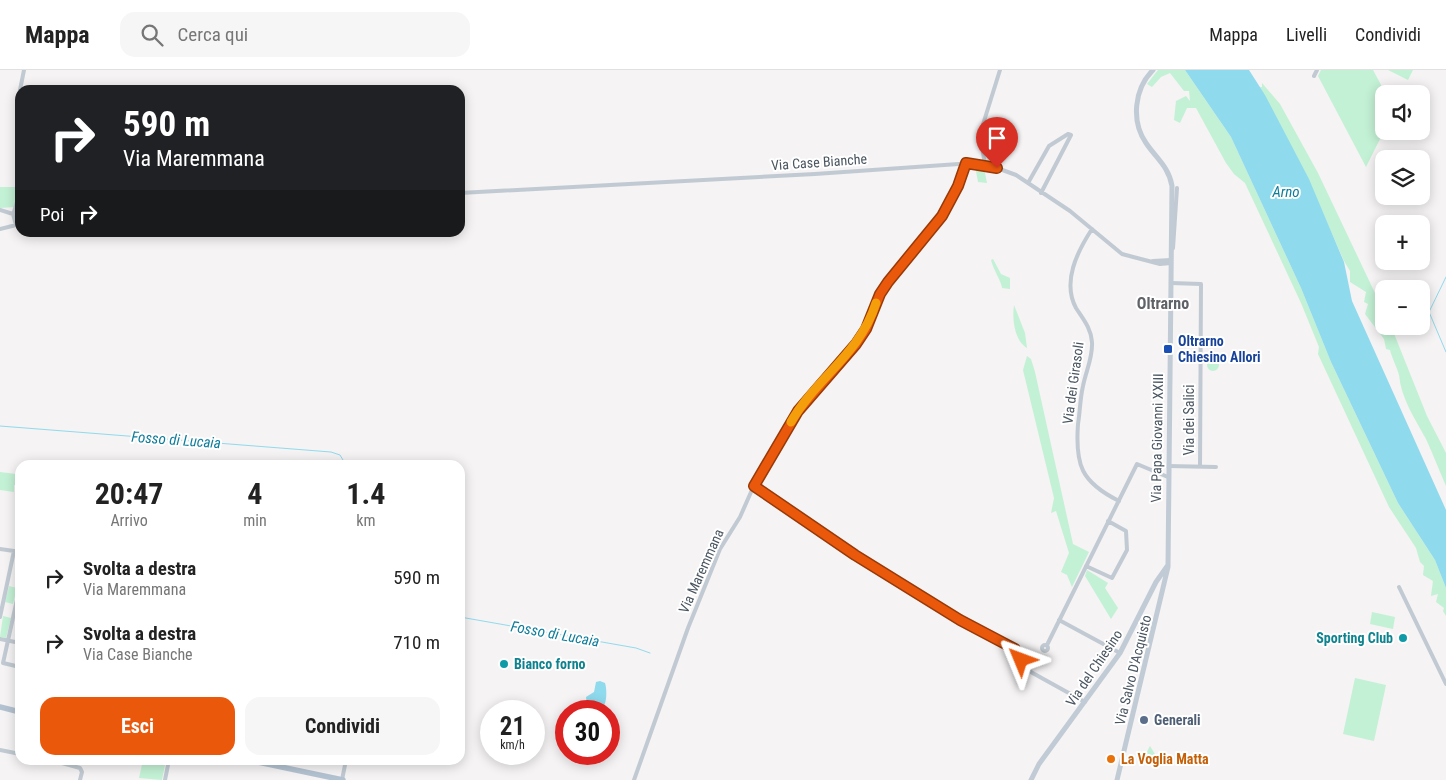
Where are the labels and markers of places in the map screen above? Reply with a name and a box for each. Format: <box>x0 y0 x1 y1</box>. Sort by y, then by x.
pin <box>976 117 1018 168</box>
place label: Oltrarno Chiesino Allori <box>1178 333 1261 365</box>
marker: Oltrarno Chiesino Allori <box>1162 343 1174 355</box>
place label: Sporting Club <box>1316 630 1393 646</box>
marker: Sporting Club <box>1397 632 1409 644</box>
place label: Bianco forno <box>514 656 586 672</box>
marker: Bianco forno <box>498 658 510 670</box>
place label: Generali <box>1154 712 1201 728</box>
marker: Generali <box>1138 714 1150 726</box>
place label: La Voglia Matta <box>1121 751 1209 767</box>
marker: La Voglia Matta <box>1105 753 1117 765</box>

